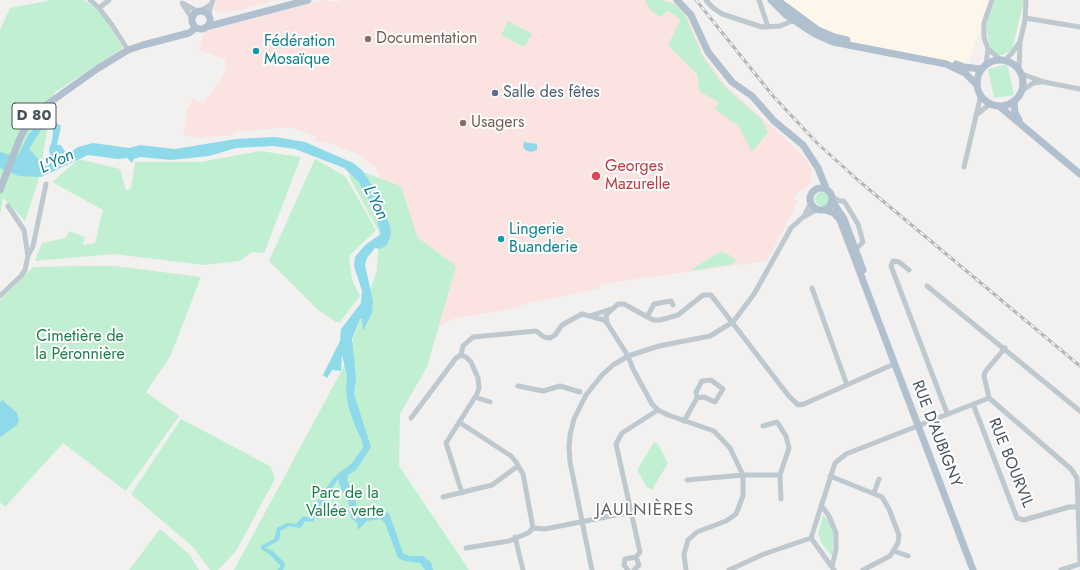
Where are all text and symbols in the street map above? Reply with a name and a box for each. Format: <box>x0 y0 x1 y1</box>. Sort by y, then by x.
place label: Documentation <box>376 29 477 49</box>
place label: Fédération Mosaïque <box>264 32 335 70</box>
marker: Documentation <box>363 34 373 44</box>
marker: Fédération Mosaïque <box>251 46 261 56</box>
place label: Salle des fêtes <box>503 83 600 103</box>
marker: Salle des fêtes <box>490 88 500 98</box>
road number: D 80 <box>12 103 56 129</box>
place label: Usagers <box>471 113 524 133</box>
marker: Usagers <box>458 118 468 128</box>
water label: L'Yon <box>36 145 78 179</box>
place label: Georges Mazurelle <box>605 157 670 195</box>
marker: Georges Mazurelle <box>590 170 602 182</box>
water label: L'Yon <box>358 182 392 224</box>
place label: Lingerie Buanderie <box>509 220 578 258</box>
marker: Lingerie Buanderie <box>496 234 506 244</box>
park label: Cimetière de la Péronnière <box>35 327 125 365</box>
street label: RUE D'AUBIGNY <box>907 378 965 490</box>
street label: RUE BOURVIL <box>983 415 1037 511</box>
park label: Parc de la Vallée verte <box>306 484 384 522</box>
district label: JAULNIÈRES <box>596 501 694 521</box>

